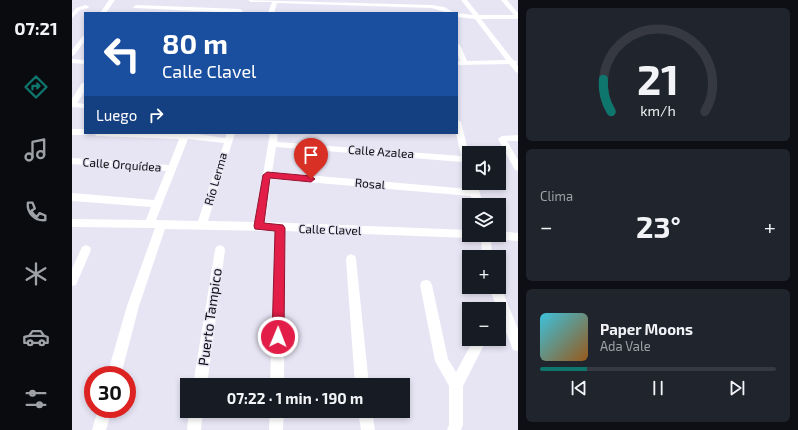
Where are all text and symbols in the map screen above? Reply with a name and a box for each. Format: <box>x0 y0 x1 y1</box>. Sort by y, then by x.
text: 07:21 <box>14 17 58 39</box>
text: 80 m <box>162 26 228 60</box>
icon: left <box>96 28 148 80</box>
text: 21 <box>637 53 679 103</box>
text: Calle Clavel <box>162 60 256 82</box>
icon: directions <box>22 73 50 101</box>
text: km/h <box>640 102 676 119</box>
icon: right <box>145 104 167 126</box>
text: Luego <box>96 106 137 124</box>
icon: music <box>22 136 50 164</box>
pin <box>294 138 328 179</box>
street label: Calle Azalea <box>348 142 415 160</box>
icon: arrive <box>300 144 322 166</box>
map controls <box>462 146 506 346</box>
button: sound <box>462 146 506 190</box>
street label: Río Lerma <box>201 151 229 207</box>
street label: Calle Orquídea <box>82 154 162 174</box>
street label: Rosal <box>354 175 386 191</box>
text: Clima <box>540 188 573 204</box>
icon: phone <box>22 198 50 226</box>
button: layers <box>462 198 506 242</box>
text: 23° <box>636 208 681 244</box>
text: − <box>540 213 553 239</box>
text: + <box>764 213 776 239</box>
street label: Calle Clavel <box>298 221 362 237</box>
button: + <box>462 250 506 294</box>
icon: climate <box>22 260 50 288</box>
street label: Puerto Tampico <box>194 267 225 367</box>
button: − <box>462 302 506 346</box>
position arrow <box>257 316 299 358</box>
text: Paper Moons <box>600 320 693 338</box>
icon: car <box>22 323 50 351</box>
text: Ada Vale <box>600 338 651 354</box>
speed limit sign: 30 <box>84 366 136 418</box>
icon: previous <box>568 377 590 399</box>
icon: pause <box>647 377 669 399</box>
icon: next <box>726 377 748 399</box>
icon: filters <box>22 385 50 413</box>
text: 07:22 · 1 min · 190 m <box>227 389 363 407</box>

